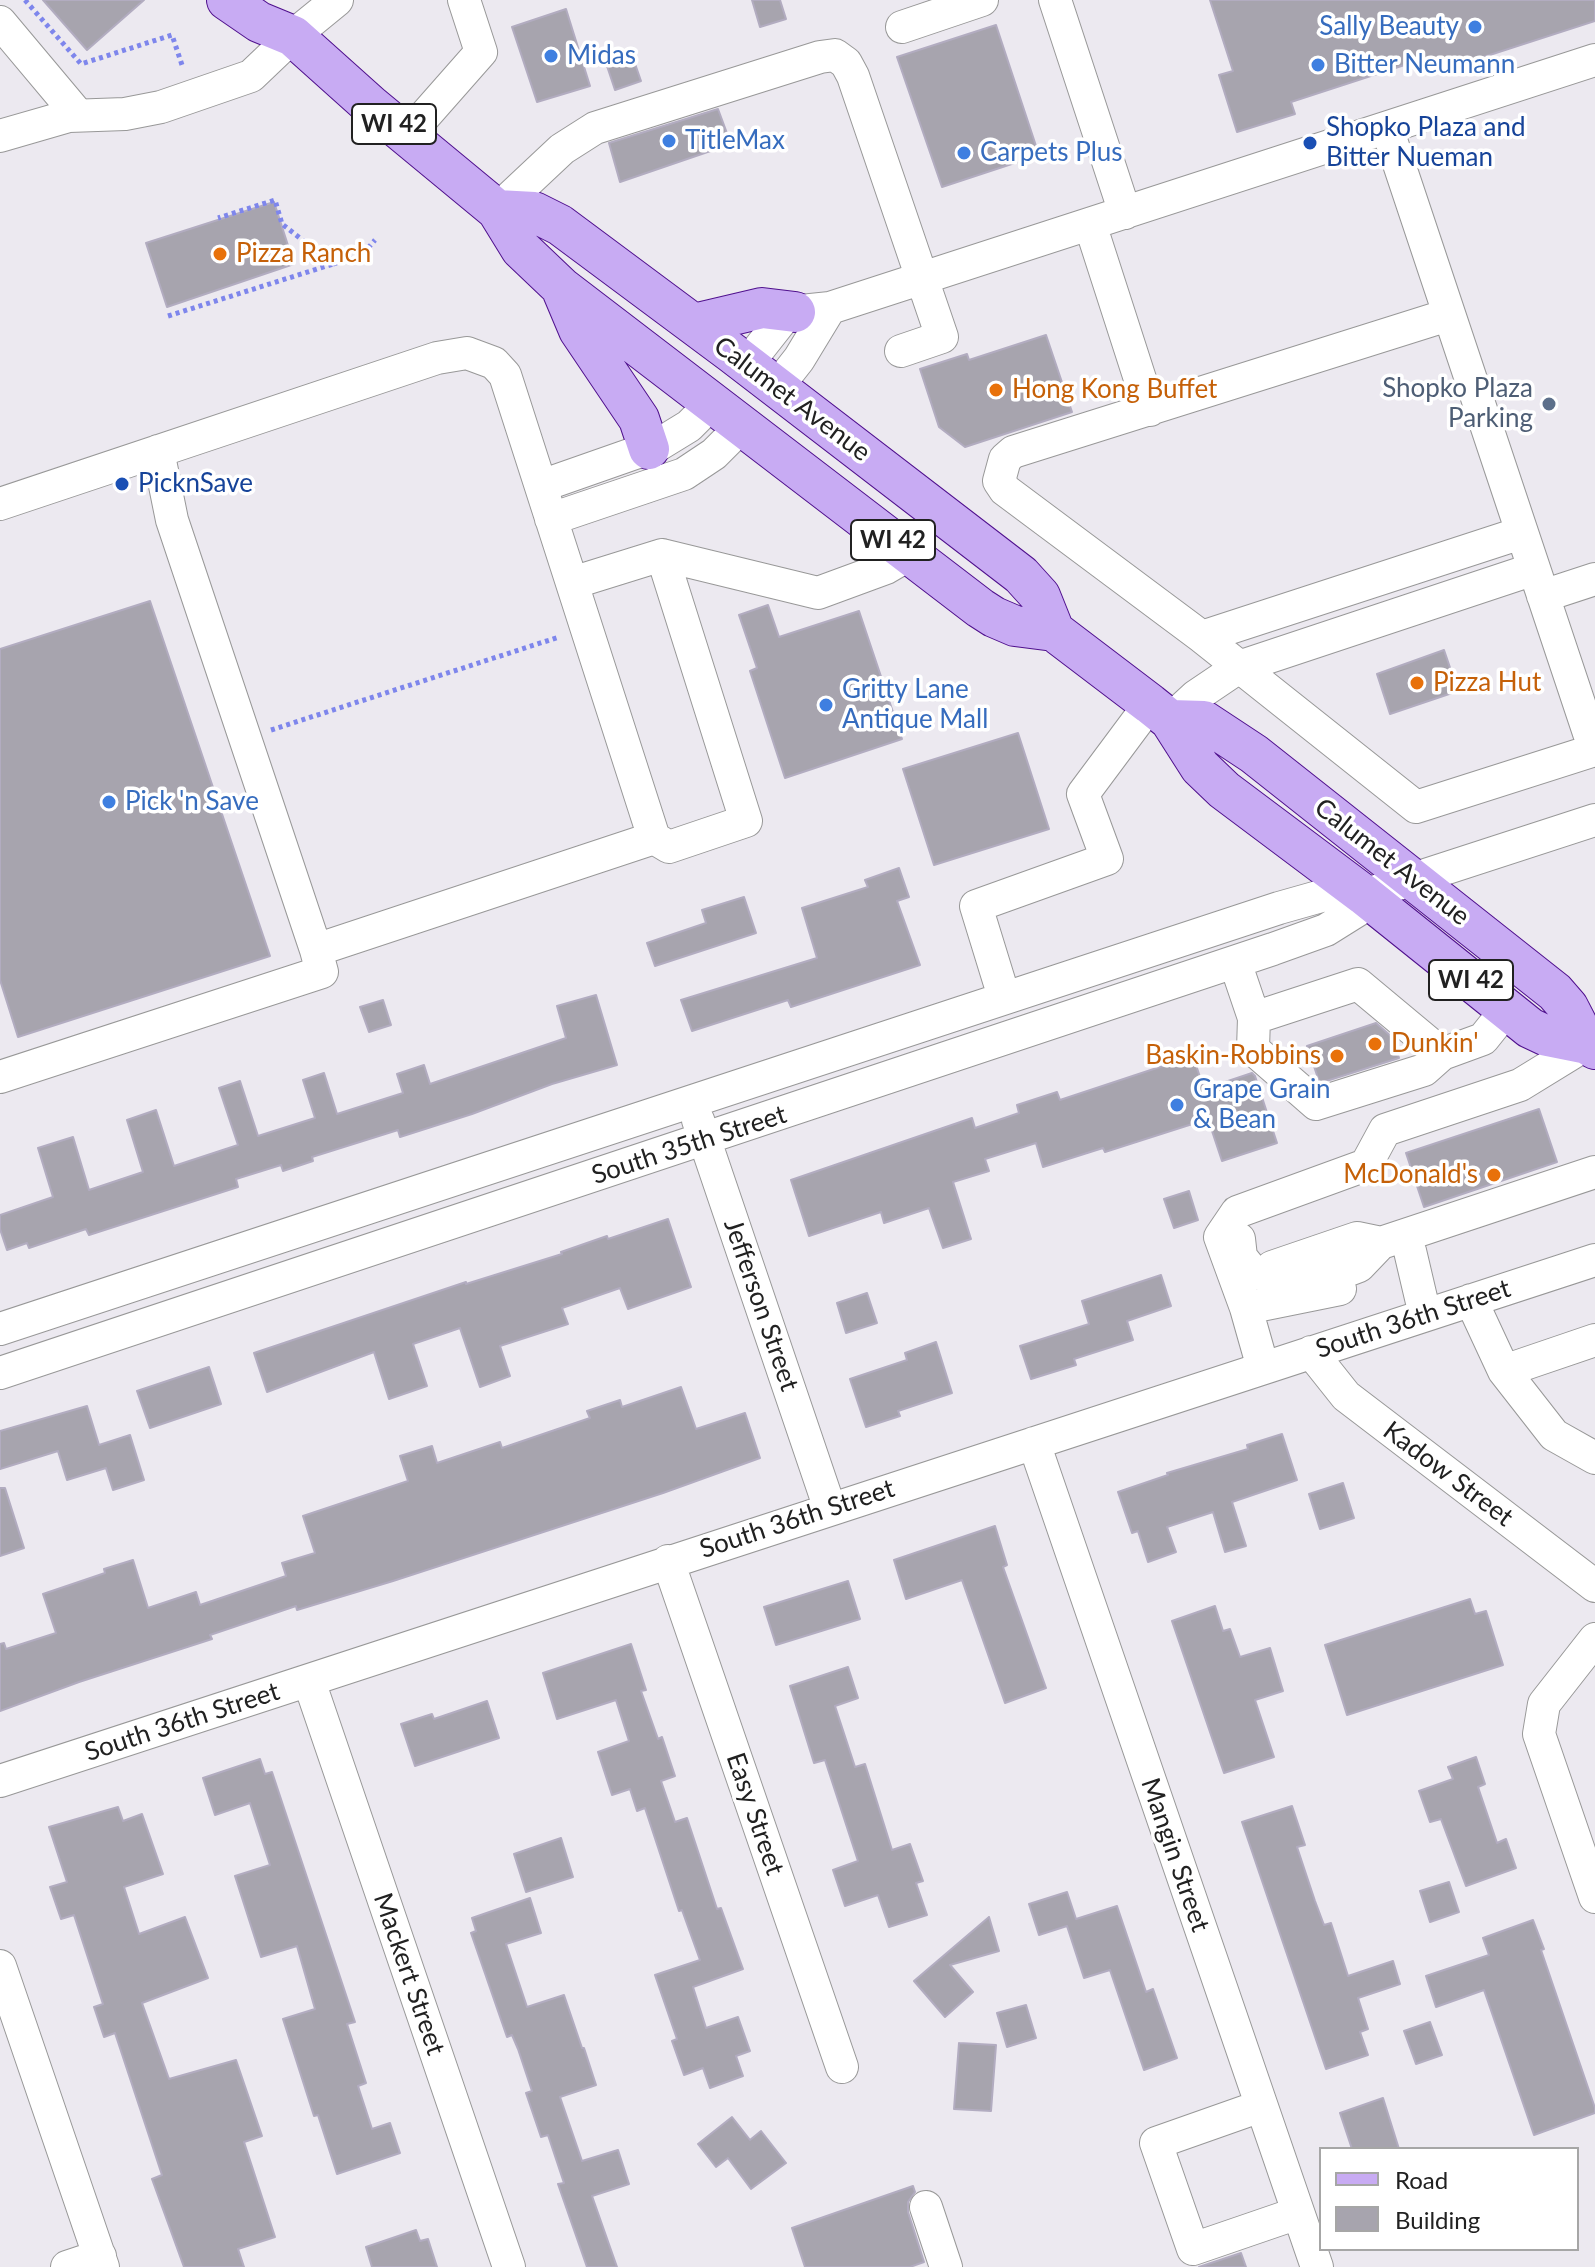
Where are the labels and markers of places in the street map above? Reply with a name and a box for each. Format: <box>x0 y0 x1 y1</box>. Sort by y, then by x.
place label: Sally Beauty <box>1319 11 1459 43</box>
marker: Sally Beauty <box>1466 18 1484 36</box>
place label: Midas <box>567 40 636 72</box>
marker: Midas <box>542 47 560 65</box>
place label: Bitter Neumann <box>1334 49 1515 81</box>
marker: Bitter Neumann <box>1309 56 1327 74</box>
place label: Shopko Plaza and Bitter Nueman <box>1326 112 1525 174</box>
place label: TitleMax <box>685 125 785 157</box>
marker: TitleMax <box>660 132 678 150</box>
marker: Shopko Plaza and Bitter Nueman <box>1301 134 1319 152</box>
place label: Carpets Plus <box>980 137 1123 169</box>
marker: Carpets Plus <box>955 144 973 162</box>
place label: Pizza Ranch <box>236 238 371 270</box>
marker: Pizza Ranch <box>211 245 229 263</box>
place label: Shopko Plaza Parking <box>1382 373 1533 434</box>
place label: Hong Kong Buffet <box>1012 374 1217 406</box>
marker: Hong Kong Buffet <box>987 381 1005 399</box>
marker: Shopko Plaza Parking <box>1540 395 1558 413</box>
place label: PicknSave <box>138 468 253 500</box>
marker: PicknSave <box>113 475 131 493</box>
place label: Pizza Hut <box>1433 667 1541 699</box>
place label: Gritty Lane Antique Mall <box>842 674 988 736</box>
marker: Pizza Hut <box>1408 674 1426 692</box>
marker: Gritty Lane Antique Mall <box>817 696 835 714</box>
place label: Pick 'n Save <box>125 786 259 818</box>
marker: Pick 'n Save <box>100 793 118 811</box>
place label: Dunkin' <box>1391 1028 1479 1060</box>
marker: Dunkin' <box>1366 1035 1384 1053</box>
place label: Baskin-Robbins <box>1145 1040 1321 1072</box>
marker: Baskin-Robbins <box>1328 1047 1346 1065</box>
place label: Grape Grain & Bean <box>1193 1074 1331 1136</box>
marker: Grape Grain & Bean <box>1168 1096 1186 1114</box>
place label: McDonald's <box>1343 1159 1478 1191</box>
marker: McDonald's <box>1485 1166 1503 1184</box>

